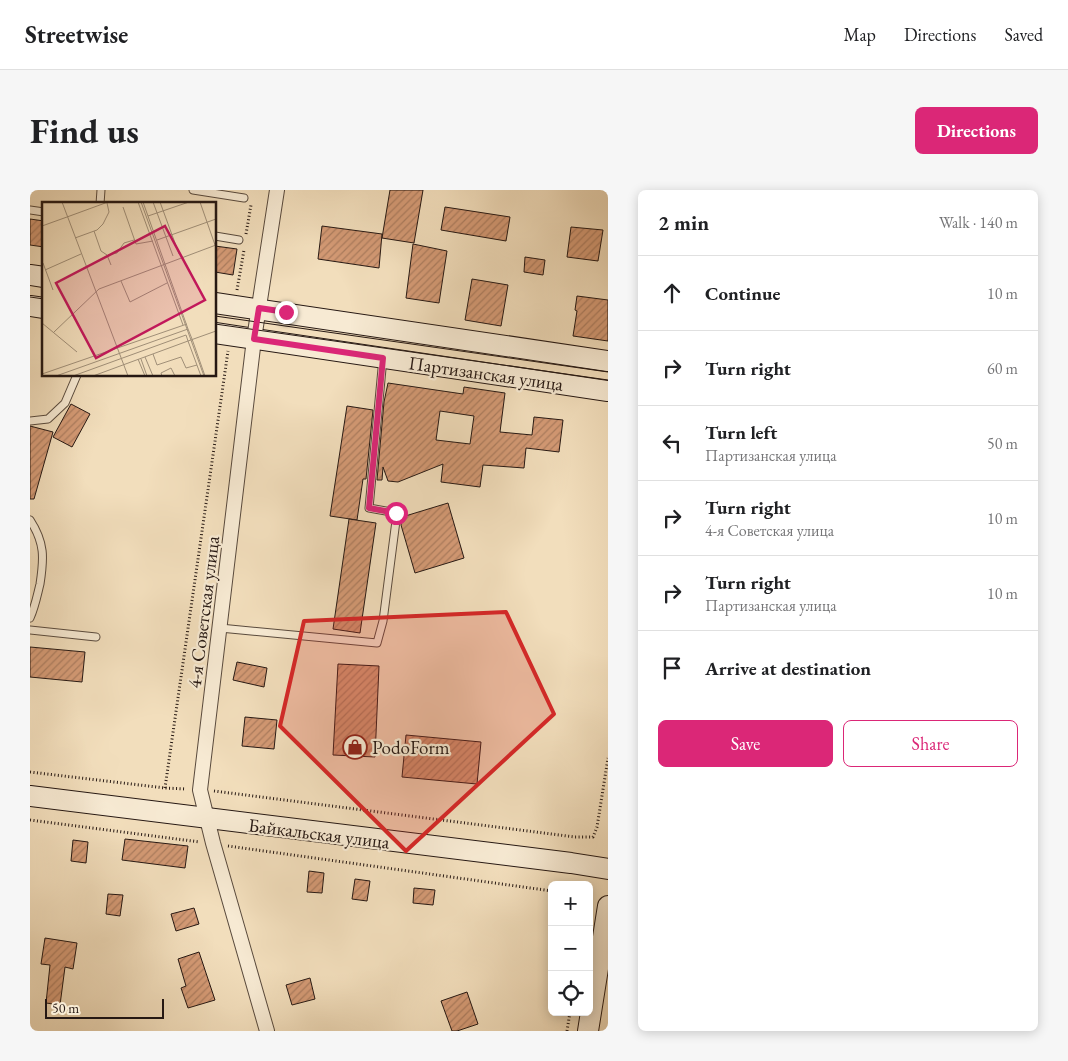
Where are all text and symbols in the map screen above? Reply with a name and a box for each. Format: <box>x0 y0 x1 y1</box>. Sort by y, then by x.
text: Streetwise <box>25 19 128 50</box>
text: Map <box>844 23 876 46</box>
text: Directions <box>904 23 976 46</box>
text: Saved <box>1004 23 1043 46</box>
button: Directions <box>915 107 1038 154</box>
text: Find us <box>30 108 139 153</box>
inset map <box>42 202 216 376</box>
text: 2 min <box>658 209 709 236</box>
text: Walk · 140 m <box>939 212 1018 233</box>
icon: ahead <box>658 279 686 307</box>
text: Continue <box>705 281 780 306</box>
text: 10 m <box>987 283 1018 304</box>
route end <box>275 301 298 324</box>
street label: Партизанская улица <box>407 350 565 397</box>
icon: right <box>658 354 686 382</box>
text: Turn right <box>705 356 791 381</box>
text: 60 m <box>987 358 1018 379</box>
text: Turn left <box>705 420 777 445</box>
icon: left <box>658 429 686 457</box>
text: 50 m <box>987 433 1018 454</box>
text: Партизанская улица <box>705 445 837 466</box>
text: Turn right <box>705 495 791 520</box>
route start <box>385 502 408 525</box>
icon: right <box>658 504 686 532</box>
text: 10 m <box>987 508 1018 529</box>
text: 4-я Советская улица <box>705 520 834 541</box>
street label: 4-я Советская улица <box>182 534 225 690</box>
text: Turn right <box>705 570 791 595</box>
icon: right <box>658 579 686 607</box>
text: 10 m <box>987 583 1018 604</box>
text: Партизанская улица <box>705 595 837 616</box>
icon: arrive <box>658 654 686 682</box>
text: Arrive at destination <box>705 656 871 681</box>
button: Save <box>658 720 833 767</box>
button: Share <box>843 720 1018 767</box>
shop icon: PodoForm <box>342 734 368 760</box>
place label: PodoForm <box>372 735 450 760</box>
street label: Байкальская улица <box>247 812 392 855</box>
map controls <box>548 881 593 1016</box>
button: + <box>548 881 593 926</box>
button: − <box>548 926 593 971</box>
button: locate <box>548 971 593 1016</box>
scale bar <box>45 996 164 1019</box>
text: 50 m <box>52 999 79 1017</box>

